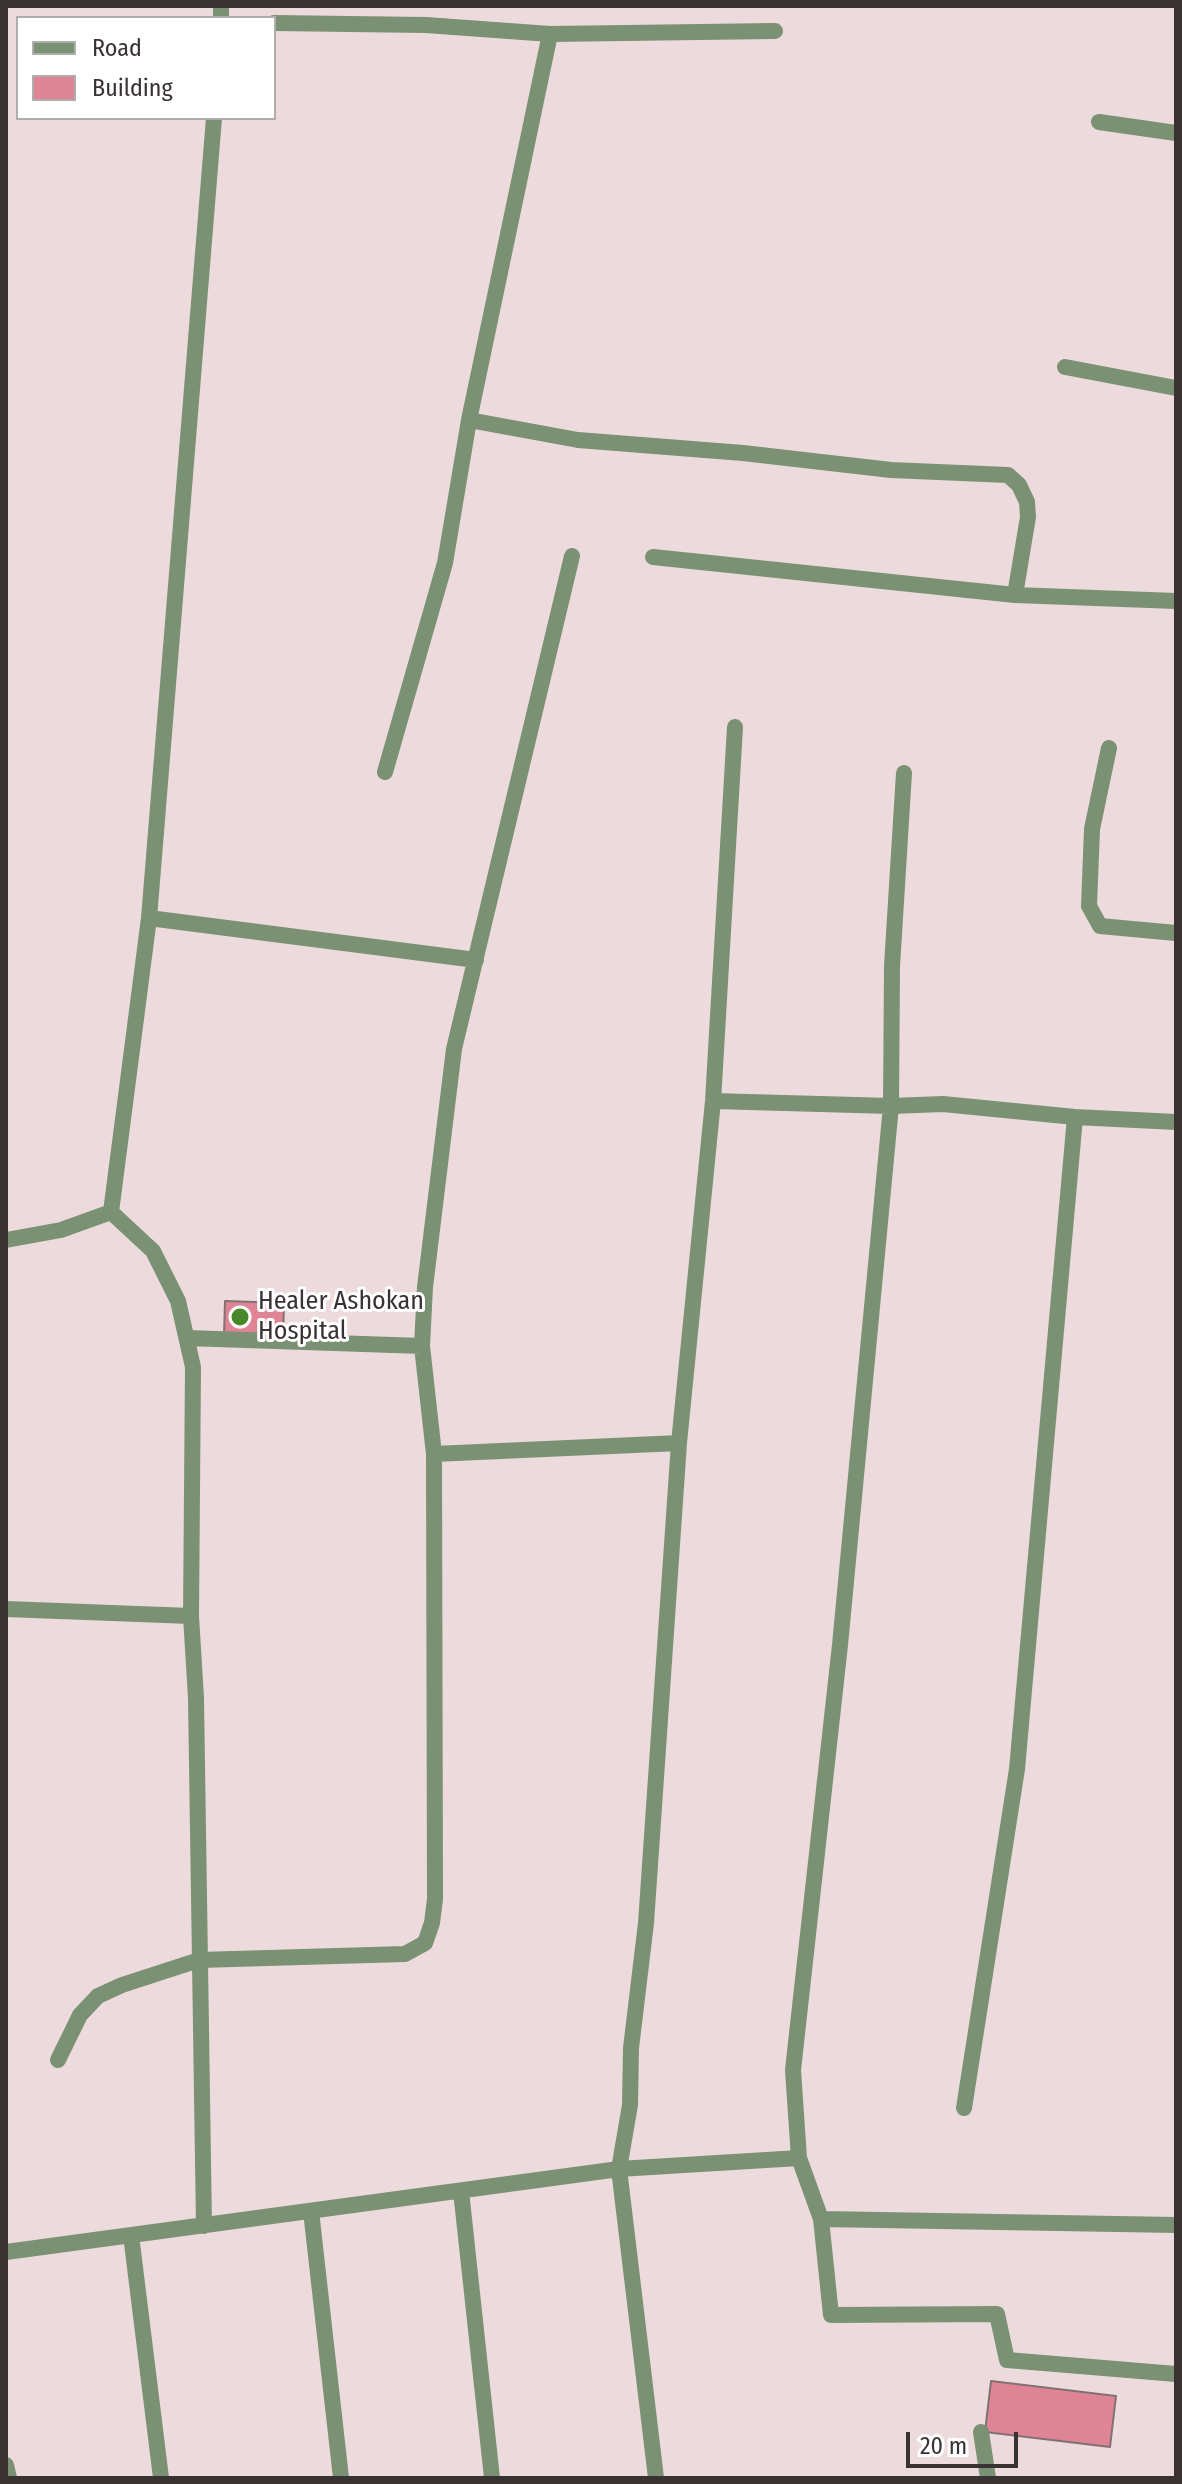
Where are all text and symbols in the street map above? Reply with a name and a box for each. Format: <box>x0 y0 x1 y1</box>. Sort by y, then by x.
legend <box>16 16 276 120</box>
text: Road <box>92 34 142 62</box>
text: Building <box>92 74 173 102</box>
place label: Healer Ashokan Hospital <box>258 1286 424 1348</box>
marker: Healer Ashokan Hospital <box>229 1306 251 1328</box>
scale bar <box>910 2416 1022 2466</box>
text: 20 m <box>920 2432 967 2460</box>

